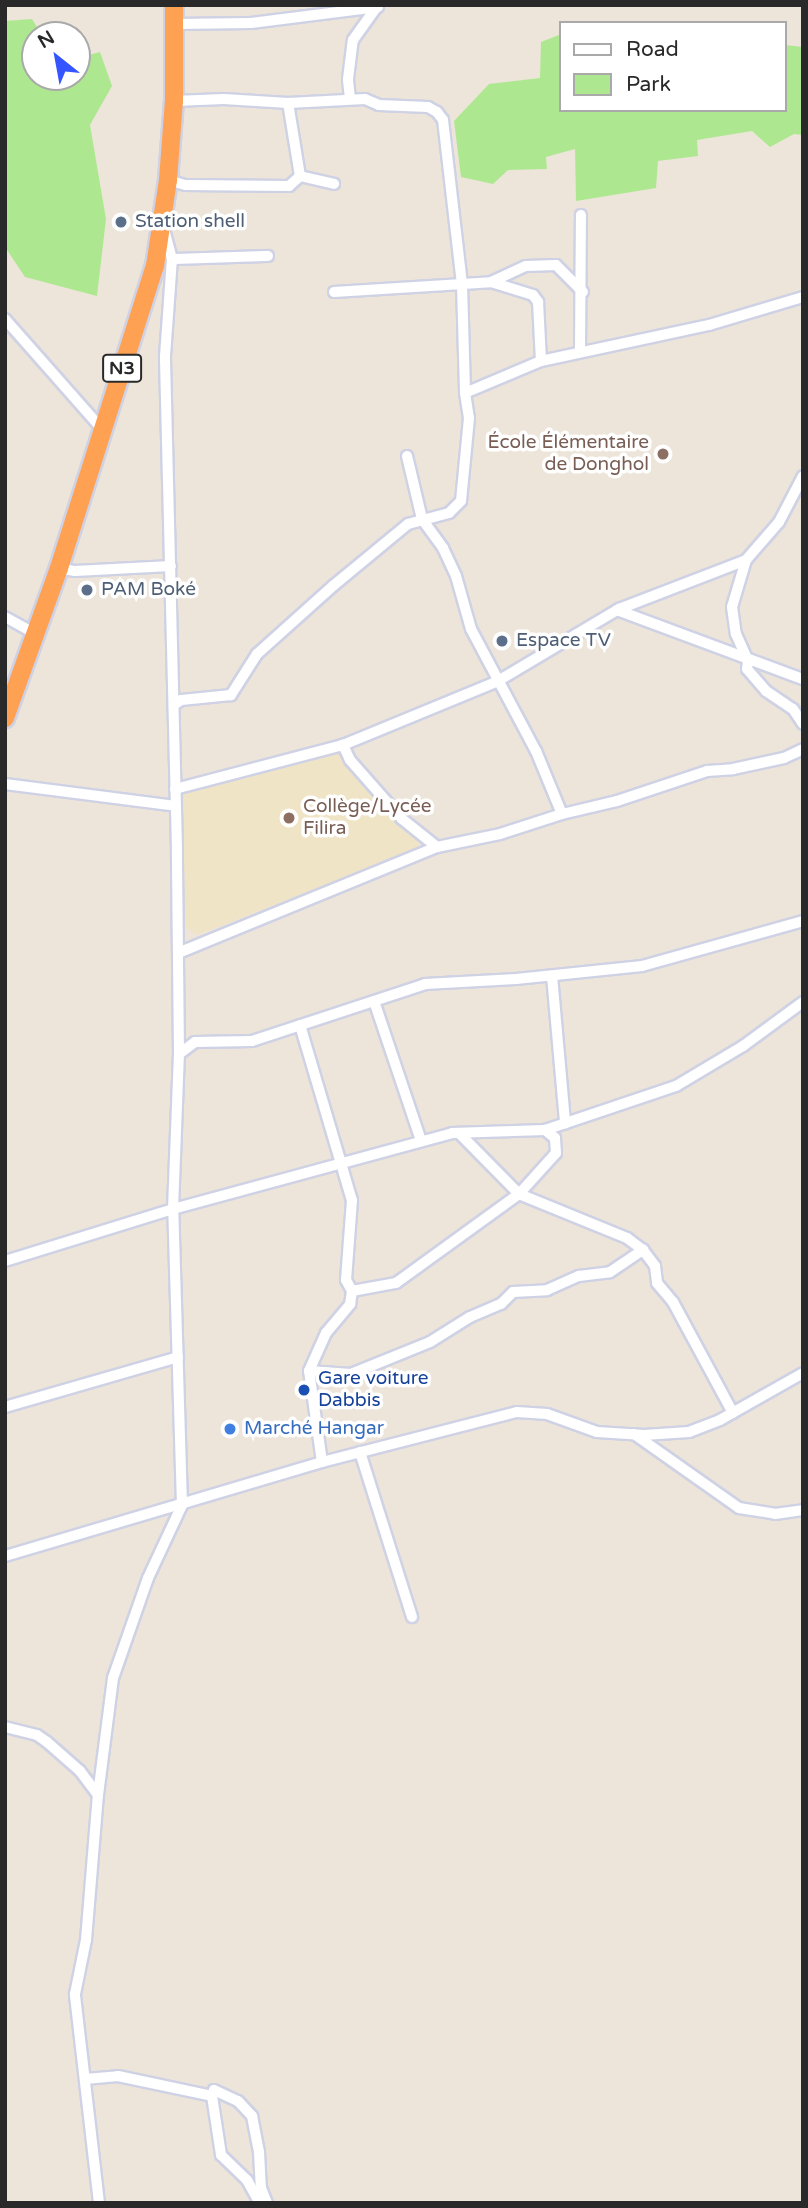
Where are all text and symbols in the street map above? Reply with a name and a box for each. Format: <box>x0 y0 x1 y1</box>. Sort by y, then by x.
north arrow <box>21 21 91 91</box>
legend <box>560 21 787 112</box>
text: N <box>34 26 58 53</box>
text: Road <box>626 37 679 62</box>
text: Park <box>626 72 671 97</box>
place label: Station shell <box>135 211 245 233</box>
marker: Station shell <box>113 214 129 230</box>
road number: N3 <box>101 354 143 382</box>
place label: École Élémentaire de Donghol <box>488 432 649 476</box>
marker: École Élémentaire de Donghol <box>655 446 671 462</box>
place label: PAM Boké <box>101 579 196 601</box>
marker: PAM Boké <box>79 582 95 598</box>
place label: Espace TV <box>516 630 611 652</box>
marker: Espace TV <box>494 633 510 649</box>
place label: Collège/Lycée Filira <box>303 796 431 840</box>
marker: Collège/Lycée Filira <box>281 810 297 826</box>
place label: Gare voiture Dabbis <box>318 1368 429 1412</box>
marker: Gare voiture Dabbis <box>296 1382 312 1398</box>
place label: Marché Hangar <box>244 1418 384 1440</box>
marker: Marché Hangar <box>222 1421 238 1437</box>

